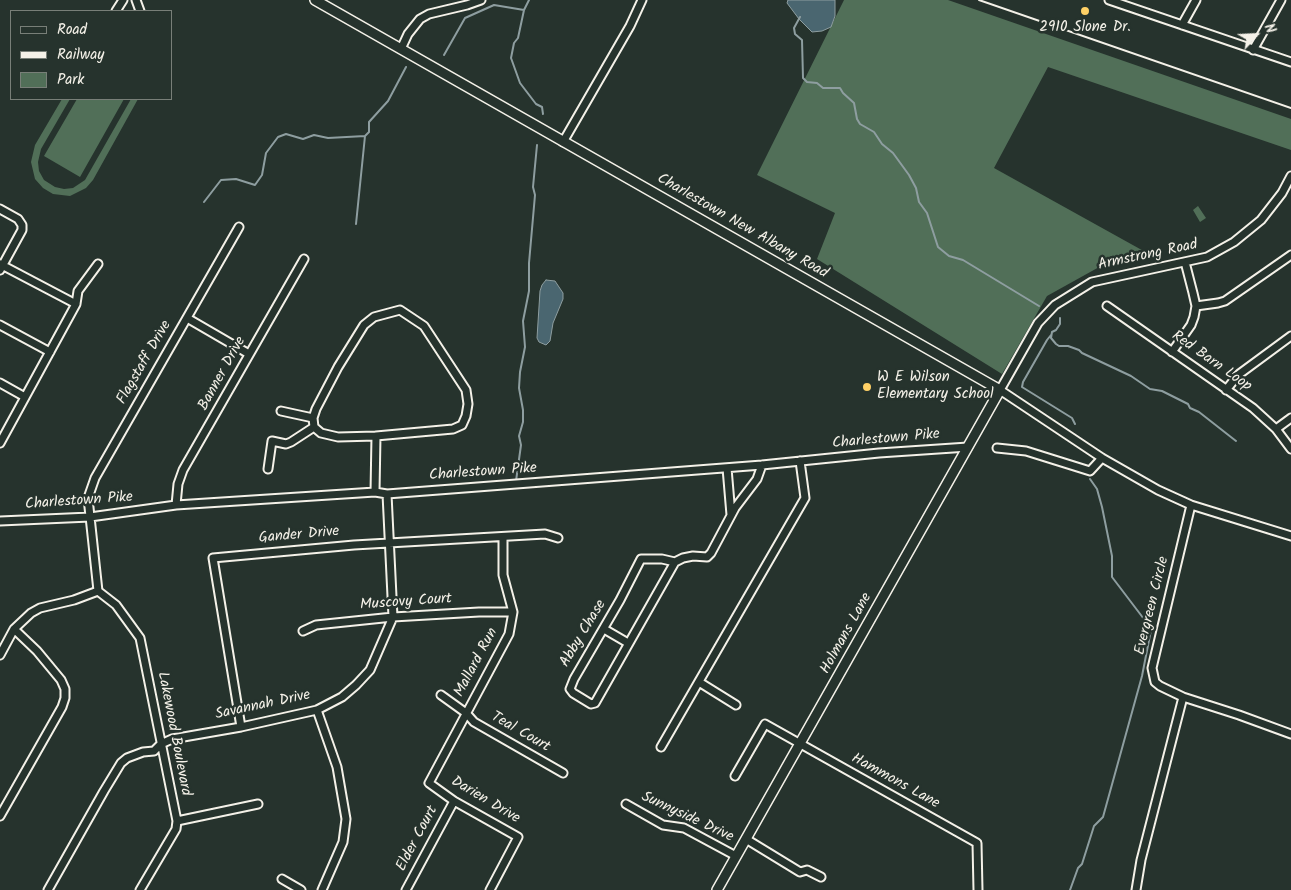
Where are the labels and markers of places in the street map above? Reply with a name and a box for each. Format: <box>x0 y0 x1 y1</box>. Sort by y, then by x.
marker: 2910 Slone Dr. <box>1079 5 1091 17</box>
place label: 2910 Slone Dr. <box>1039 19 1131 37</box>
place label: W E Wilson Elementary School <box>877 369 994 404</box>
marker: W E Wilson Elementary School <box>861 381 873 393</box>

